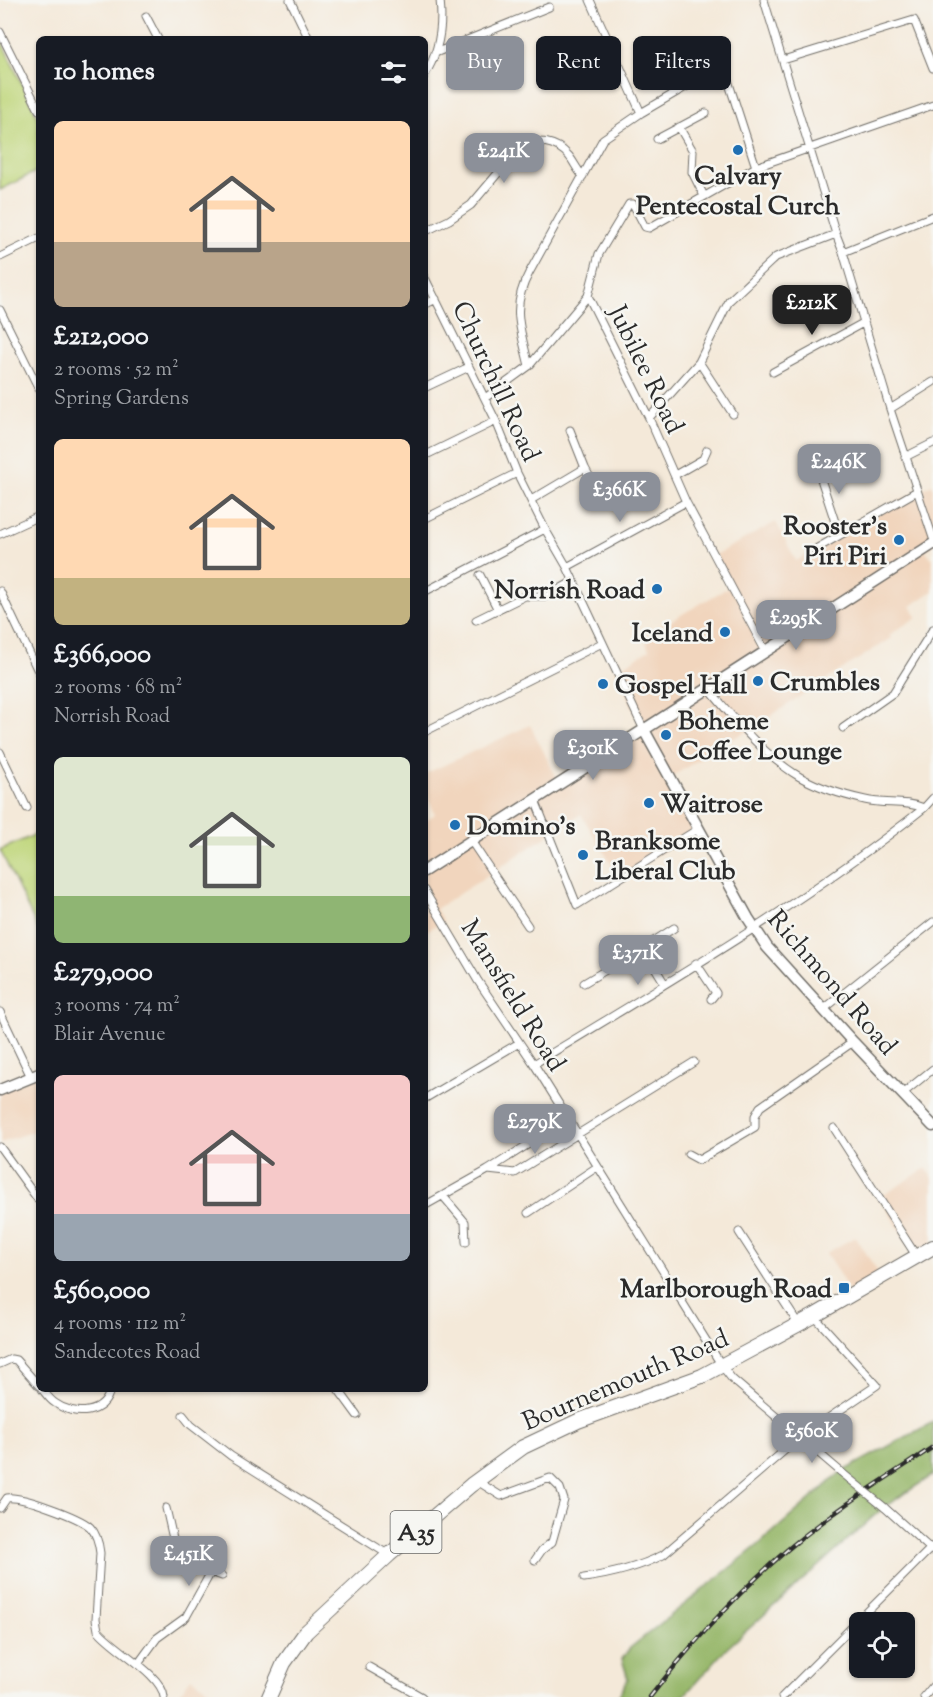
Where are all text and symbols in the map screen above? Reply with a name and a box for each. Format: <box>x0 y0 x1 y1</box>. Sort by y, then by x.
chip: Buy <box>446 36 524 90</box>
chip: Rent <box>536 36 621 90</box>
chip: Filters <box>633 36 731 90</box>
text: 10 homes <box>54 54 155 91</box>
icon: filters <box>377 56 410 89</box>
pin: £241K <box>462 133 546 184</box>
text: £241K <box>478 138 530 167</box>
marker: Calvary Pentecostal Curch <box>731 143 745 157</box>
place label: Calvary Pentecostal Curch <box>636 159 841 226</box>
icon: home <box>178 160 286 268</box>
pin: £212K <box>770 285 854 336</box>
text: £212K <box>786 290 838 319</box>
street label: Churchill Road <box>441 296 548 469</box>
street label: Jubilee Road <box>597 298 692 441</box>
text: £212,000 <box>54 319 149 356</box>
text: 2 rooms · 52 m² <box>54 356 179 385</box>
text: Spring Gardens <box>54 385 189 414</box>
pin: £246K <box>797 444 881 495</box>
text: £246K <box>812 449 866 478</box>
pin: £366K <box>578 472 662 523</box>
text: £366K <box>593 477 647 506</box>
icon: home <box>178 478 286 586</box>
place label: Rooster's Piri Piri <box>783 509 888 576</box>
marker: Rooster's Piri Piri <box>892 533 906 547</box>
place label: Norrish Road <box>494 573 645 610</box>
marker: Norrish Road <box>650 582 664 596</box>
pin: £295K <box>754 600 838 651</box>
text: £295K <box>770 605 822 634</box>
place label: Iceland <box>632 616 713 653</box>
marker: Iceland <box>718 625 732 639</box>
text: £366,000 <box>54 637 151 674</box>
place label: Crumbles <box>770 665 880 702</box>
place label: Gospel Hall <box>615 668 748 705</box>
text: 2 rooms · 68 m² <box>54 674 182 703</box>
marker: Crumbles <box>751 674 765 688</box>
marker: Gospel Hall <box>596 677 610 691</box>
text: Norrish Road <box>54 703 170 732</box>
place label: Boheme Coffee Lounge <box>678 704 842 771</box>
marker: Boheme Coffee Lounge <box>659 728 673 742</box>
pin: £301K <box>551 730 635 781</box>
text: £301K <box>568 735 618 764</box>
place label: Waitrose <box>661 787 763 824</box>
icon: home <box>178 796 286 904</box>
marker: Waitrose <box>642 796 656 810</box>
place label: Domino's <box>467 809 576 846</box>
marker: Domino's <box>448 818 462 832</box>
place label: Branksome Liberal Club <box>595 824 736 891</box>
marker: Branksome Liberal Club <box>576 848 590 862</box>
street label: Richmond Road <box>757 903 905 1065</box>
street label: Mansfield Road <box>450 913 574 1080</box>
pin: £371K <box>596 935 680 986</box>
text: £371K <box>613 940 663 969</box>
text: £279,000 <box>54 955 153 992</box>
text: 3 rooms · 74 m² <box>54 992 180 1021</box>
text: Blair Avenue <box>54 1021 165 1050</box>
pin: £279K <box>493 1104 577 1155</box>
text: £279K <box>508 1109 562 1138</box>
icon: home <box>178 1114 286 1222</box>
place label: Marlborough Road <box>620 1272 832 1309</box>
text: £560,000 <box>54 1273 150 1310</box>
marker: Marlborough Road <box>837 1281 851 1295</box>
text: 4 rooms · 112 m² <box>54 1310 186 1339</box>
street label: Bournemouth Road <box>517 1321 735 1442</box>
text: Sandecotes Road <box>54 1339 200 1368</box>
pin: £560K <box>770 1413 854 1464</box>
text: £560K <box>786 1418 838 1447</box>
road number: A35 <box>390 1511 442 1553</box>
pin: £451K <box>147 1536 231 1587</box>
text: £451K <box>164 1541 214 1570</box>
map controls <box>849 1612 915 1678</box>
button: locate <box>849 1612 915 1678</box>

